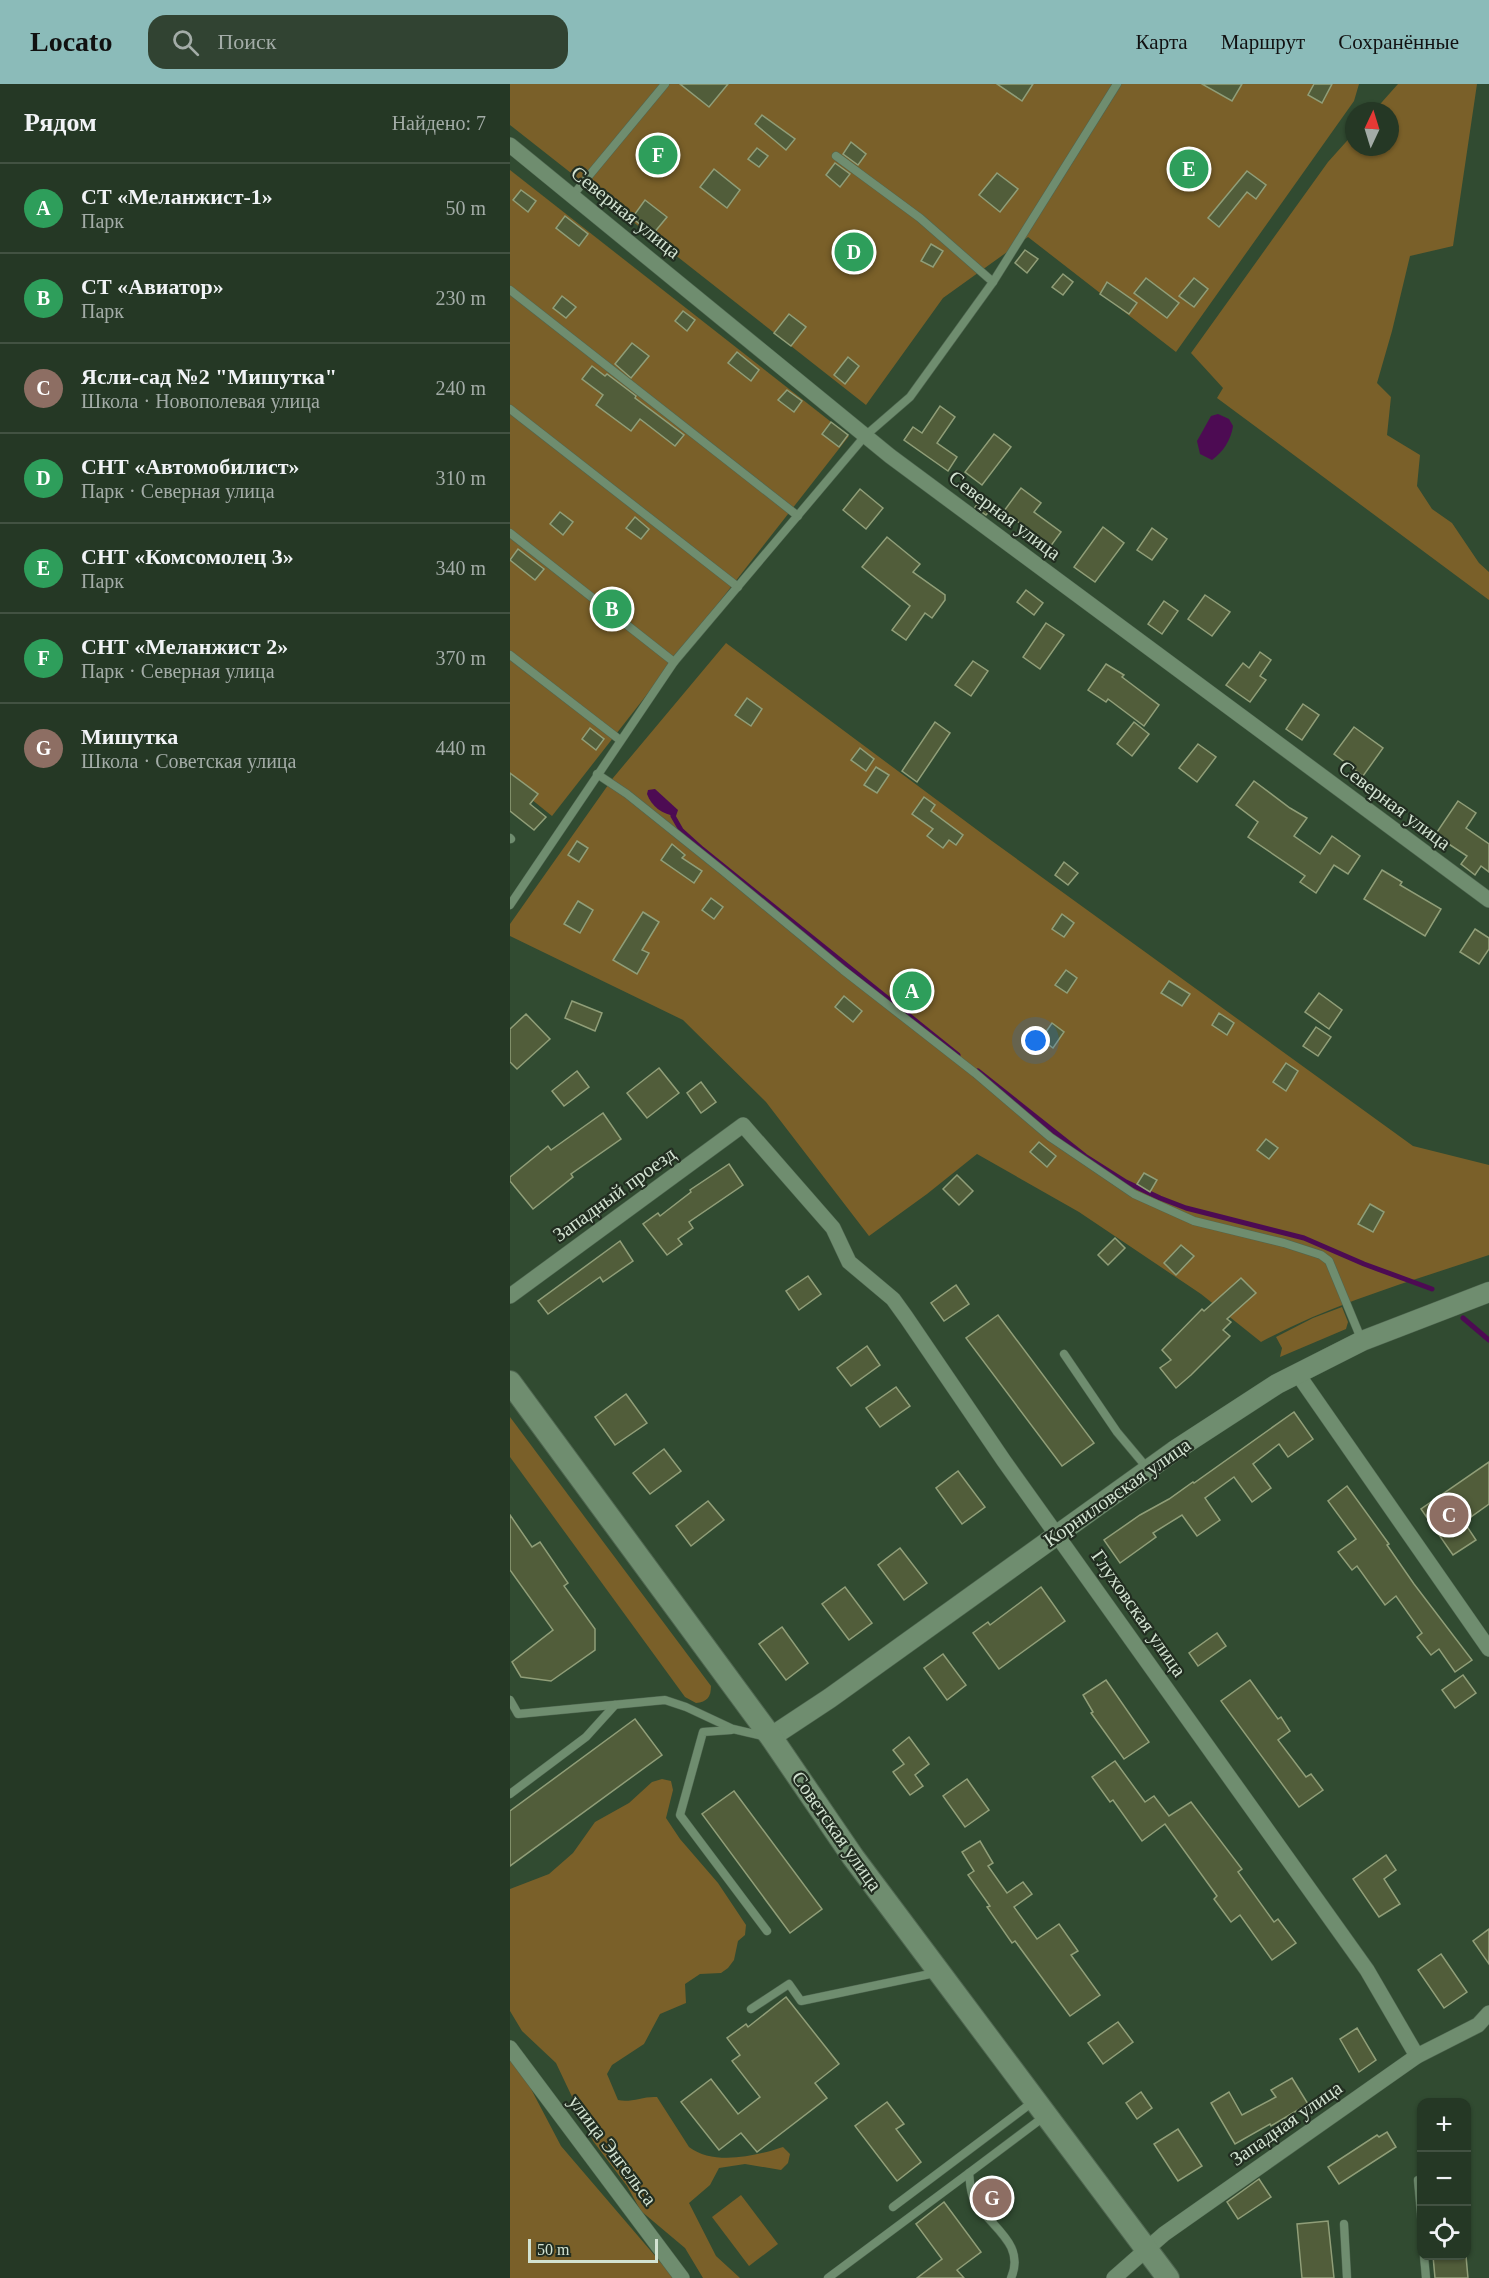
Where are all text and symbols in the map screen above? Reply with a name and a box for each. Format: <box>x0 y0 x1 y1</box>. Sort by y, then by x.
search box <box>148 15 568 69</box>
text: Locato <box>30 26 112 57</box>
icon: search <box>169 26 202 59</box>
text: Поиск <box>217 29 277 54</box>
text: Карта <box>1136 30 1188 54</box>
text: Маршрут <box>1221 30 1305 54</box>
text: Сохранённые <box>1338 30 1459 54</box>
north arrow <box>1345 102 1399 156</box>
text: Рядом <box>24 108 97 137</box>
text: Найдено: 7 <box>392 112 486 134</box>
pin: F <box>638 132 678 178</box>
pin: E <box>1170 146 1208 191</box>
street label: Северная улица <box>566 161 685 264</box>
text: СТ «Меланжист-1» <box>81 184 273 209</box>
text: A <box>36 197 51 219</box>
text: 50 m <box>445 197 486 219</box>
text: Парк <box>81 210 124 232</box>
pin: D <box>834 230 874 274</box>
text: СТ «Авиатор» <box>81 274 224 299</box>
text: B <box>37 287 50 309</box>
text: 230 m <box>435 287 486 309</box>
text: Парк <box>81 300 124 322</box>
text: Ясли-сад №2 "Мишутка" <box>81 364 337 389</box>
text: C <box>36 377 51 399</box>
text: 240 m <box>435 377 486 399</box>
text: Школа · Новополевая улица <box>81 390 320 412</box>
text: СНТ «Автомобилист» <box>81 454 299 479</box>
street label: Северная улица <box>944 466 1065 565</box>
text: D <box>36 467 51 489</box>
text: 310 m <box>435 467 486 489</box>
text: Парк · Северная улица <box>81 480 275 502</box>
text: СНТ «Комсомолец 3» <box>81 544 294 569</box>
text: E <box>37 557 50 579</box>
text: 340 m <box>435 557 486 579</box>
text: Парк <box>81 570 124 592</box>
pin: B <box>592 586 632 632</box>
text: СНТ «Меланжист 2» <box>81 634 288 659</box>
text: F <box>37 647 50 669</box>
text: 370 m <box>435 647 486 669</box>
text: Парк · Северная улица <box>81 660 275 682</box>
text: Мишутка <box>81 724 178 749</box>
text: G <box>36 737 51 759</box>
text: 440 m <box>435 737 486 759</box>
text: Школа · Советская улица <box>81 750 296 772</box>
street label: Северная улица <box>1334 756 1455 855</box>
pin: A <box>892 968 932 1014</box>
your location <box>1021 1026 1050 1055</box>
street label: Западный проезд <box>548 1142 680 1247</box>
street label: Корниловская улица <box>1040 1433 1195 1552</box>
pin: C <box>1430 1492 1468 1538</box>
street label: Глуховская улица <box>1086 1546 1191 1681</box>
street label: Советская улица <box>787 1767 887 1896</box>
street label: Западная улица <box>1226 2076 1347 2171</box>
street label: улица Энгельса <box>564 2091 662 2210</box>
map controls <box>1417 2098 1471 2260</box>
button: + <box>1417 2098 1471 2152</box>
button: − <box>1417 2152 1471 2206</box>
pin: G <box>972 2176 1012 2220</box>
button: locate <box>1417 2206 1471 2260</box>
scale bar <box>528 2236 658 2264</box>
text: 50 m <box>537 2241 569 2258</box>

